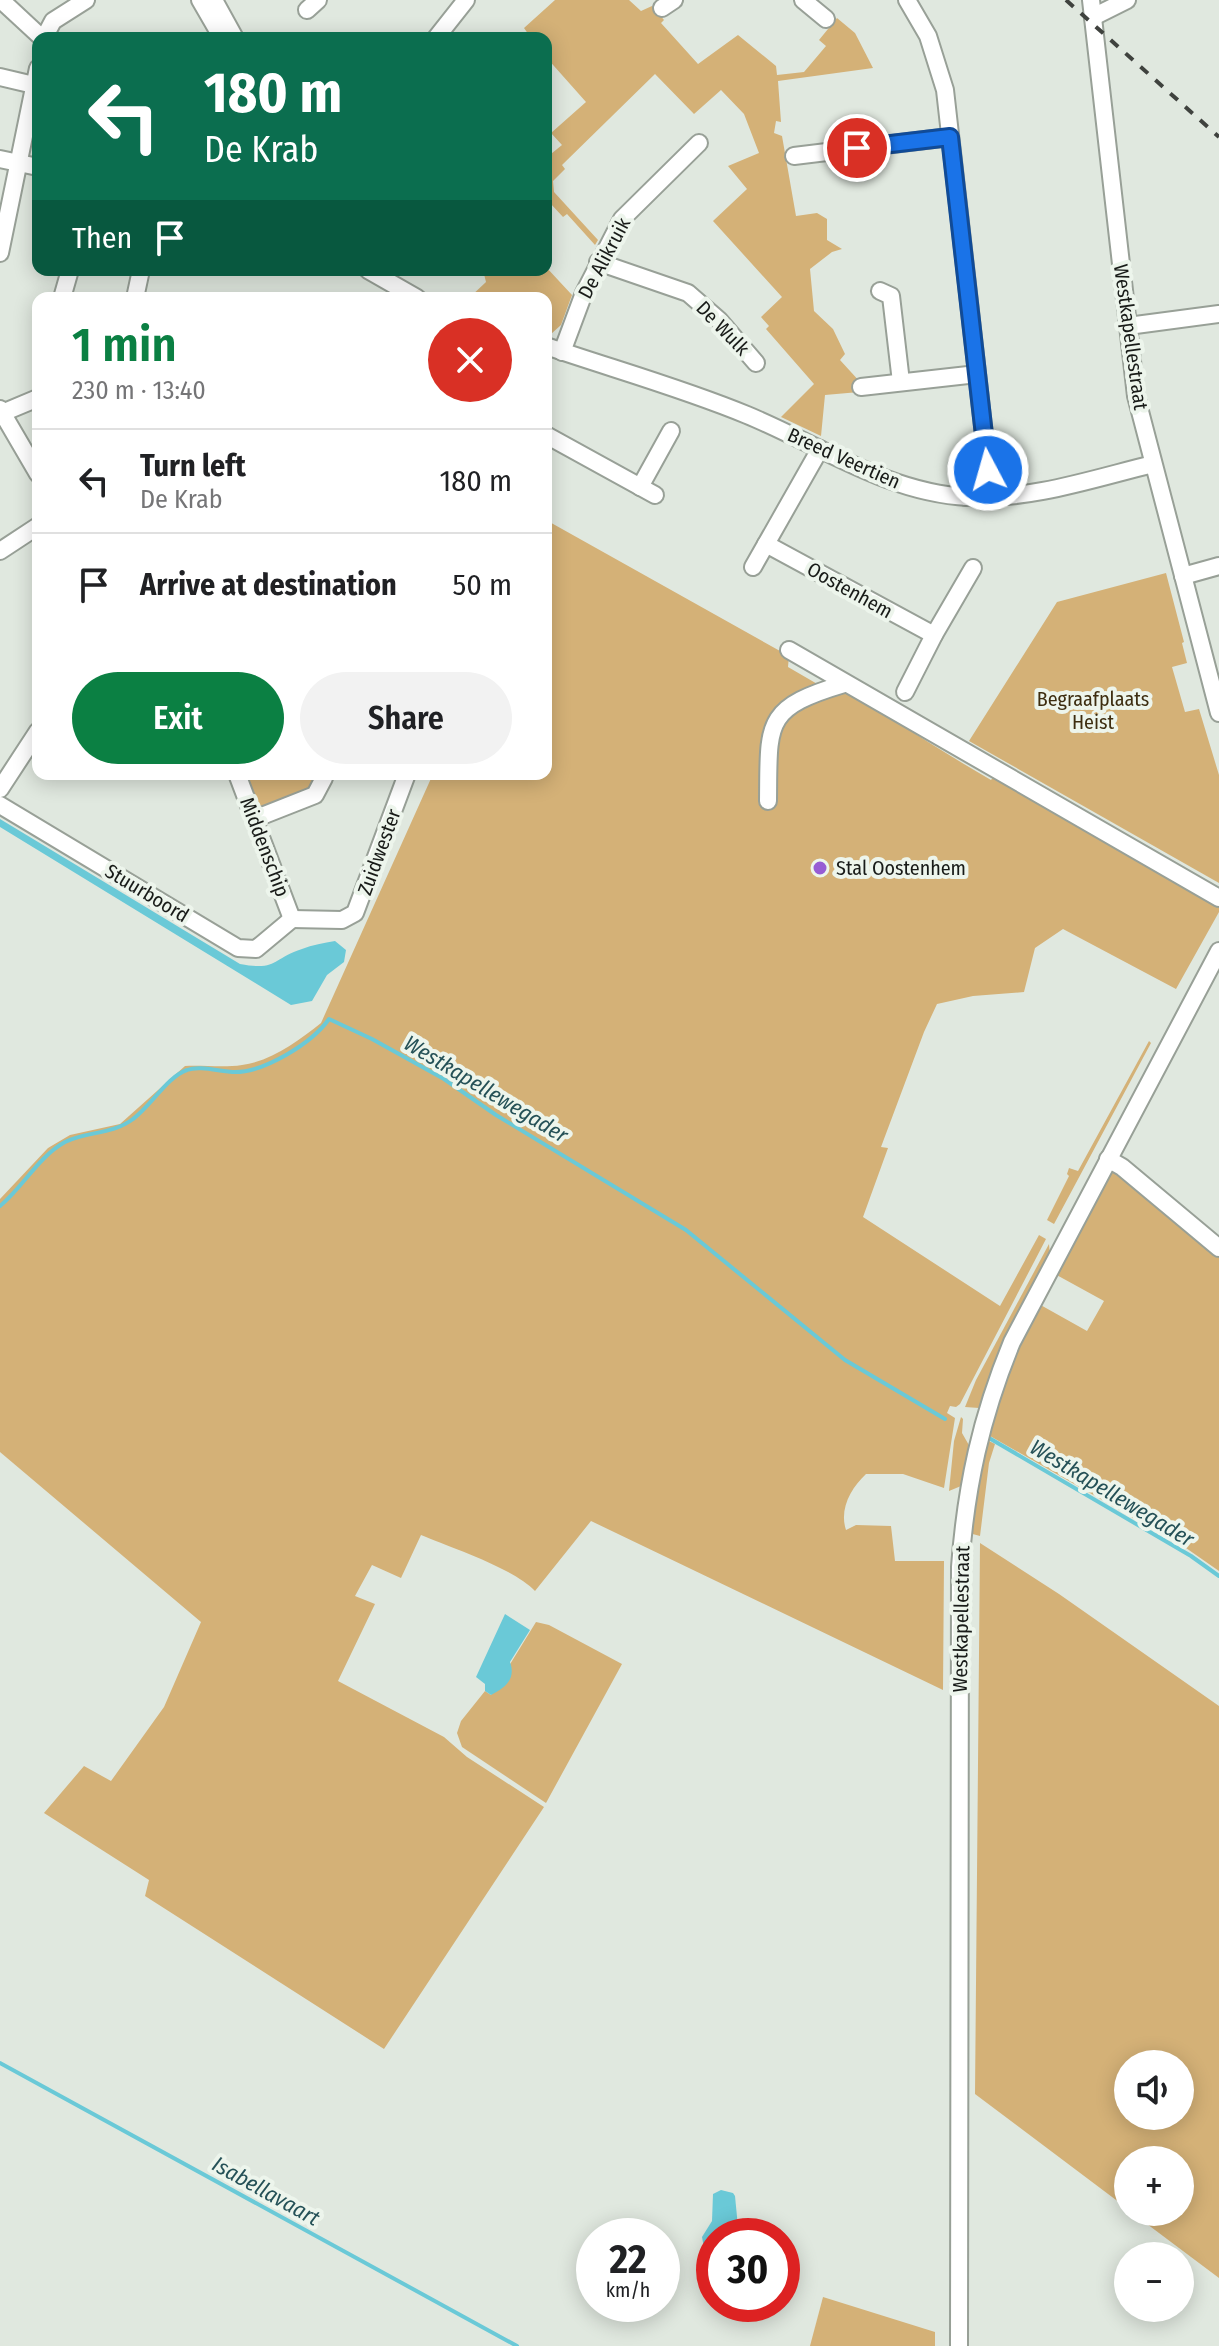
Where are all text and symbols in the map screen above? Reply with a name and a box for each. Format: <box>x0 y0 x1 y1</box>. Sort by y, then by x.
text: 180 m <box>204 60 342 127</box>
icon: left <box>72 64 176 168</box>
pin <box>823 114 891 182</box>
icon: arrive <box>835 126 879 170</box>
text: De Krab <box>204 128 318 172</box>
street label: De Alikruik <box>573 213 636 303</box>
icon: arrive <box>148 216 192 260</box>
text: Then <box>72 220 132 256</box>
street label: Westkapellestraat <box>1109 263 1153 412</box>
street label: De Wulk <box>691 296 755 361</box>
text: 1 min <box>72 316 177 374</box>
button: close <box>428 318 512 402</box>
text: 230 m · 13:40 <box>72 375 206 406</box>
street label: Breed Veertien <box>784 422 904 494</box>
position arrow <box>946 428 1030 512</box>
text: Turn left <box>140 448 246 484</box>
icon: left <box>72 459 116 503</box>
text: 180 m <box>440 463 512 499</box>
text: De Krab <box>140 484 223 515</box>
street label: Oostenhem <box>803 557 897 623</box>
icon: arrive <box>72 563 116 607</box>
text: Arrive at destination <box>140 567 397 603</box>
text: 50 m <box>452 567 512 603</box>
button: Exit <box>72 672 284 764</box>
button: Share <box>300 672 512 764</box>
park label: Begraafplaats Heist <box>1037 687 1149 734</box>
street label: Middenschip <box>235 794 295 900</box>
street label: Zuidwester <box>352 806 406 898</box>
place label: Stal Oostenhem <box>836 856 966 880</box>
street label: Stuurboord <box>101 859 193 927</box>
marker: Stal Oostenhem <box>811 859 829 877</box>
water label: Westkapellewegader <box>399 1029 574 1149</box>
water label: Westkapellewegader <box>1025 1433 1200 1553</box>
street label: Westkapellestraat <box>948 1545 974 1693</box>
map controls <box>1114 2050 1194 2322</box>
button: sound <box>1114 2050 1194 2130</box>
button: + <box>1114 2146 1194 2226</box>
water label: Isabellavaart <box>208 2150 325 2232</box>
speed limit sign: 30 <box>696 2218 800 2322</box>
text: 22 <box>609 2236 647 2284</box>
button: − <box>1114 2242 1194 2322</box>
text: km/h <box>606 2278 650 2302</box>

